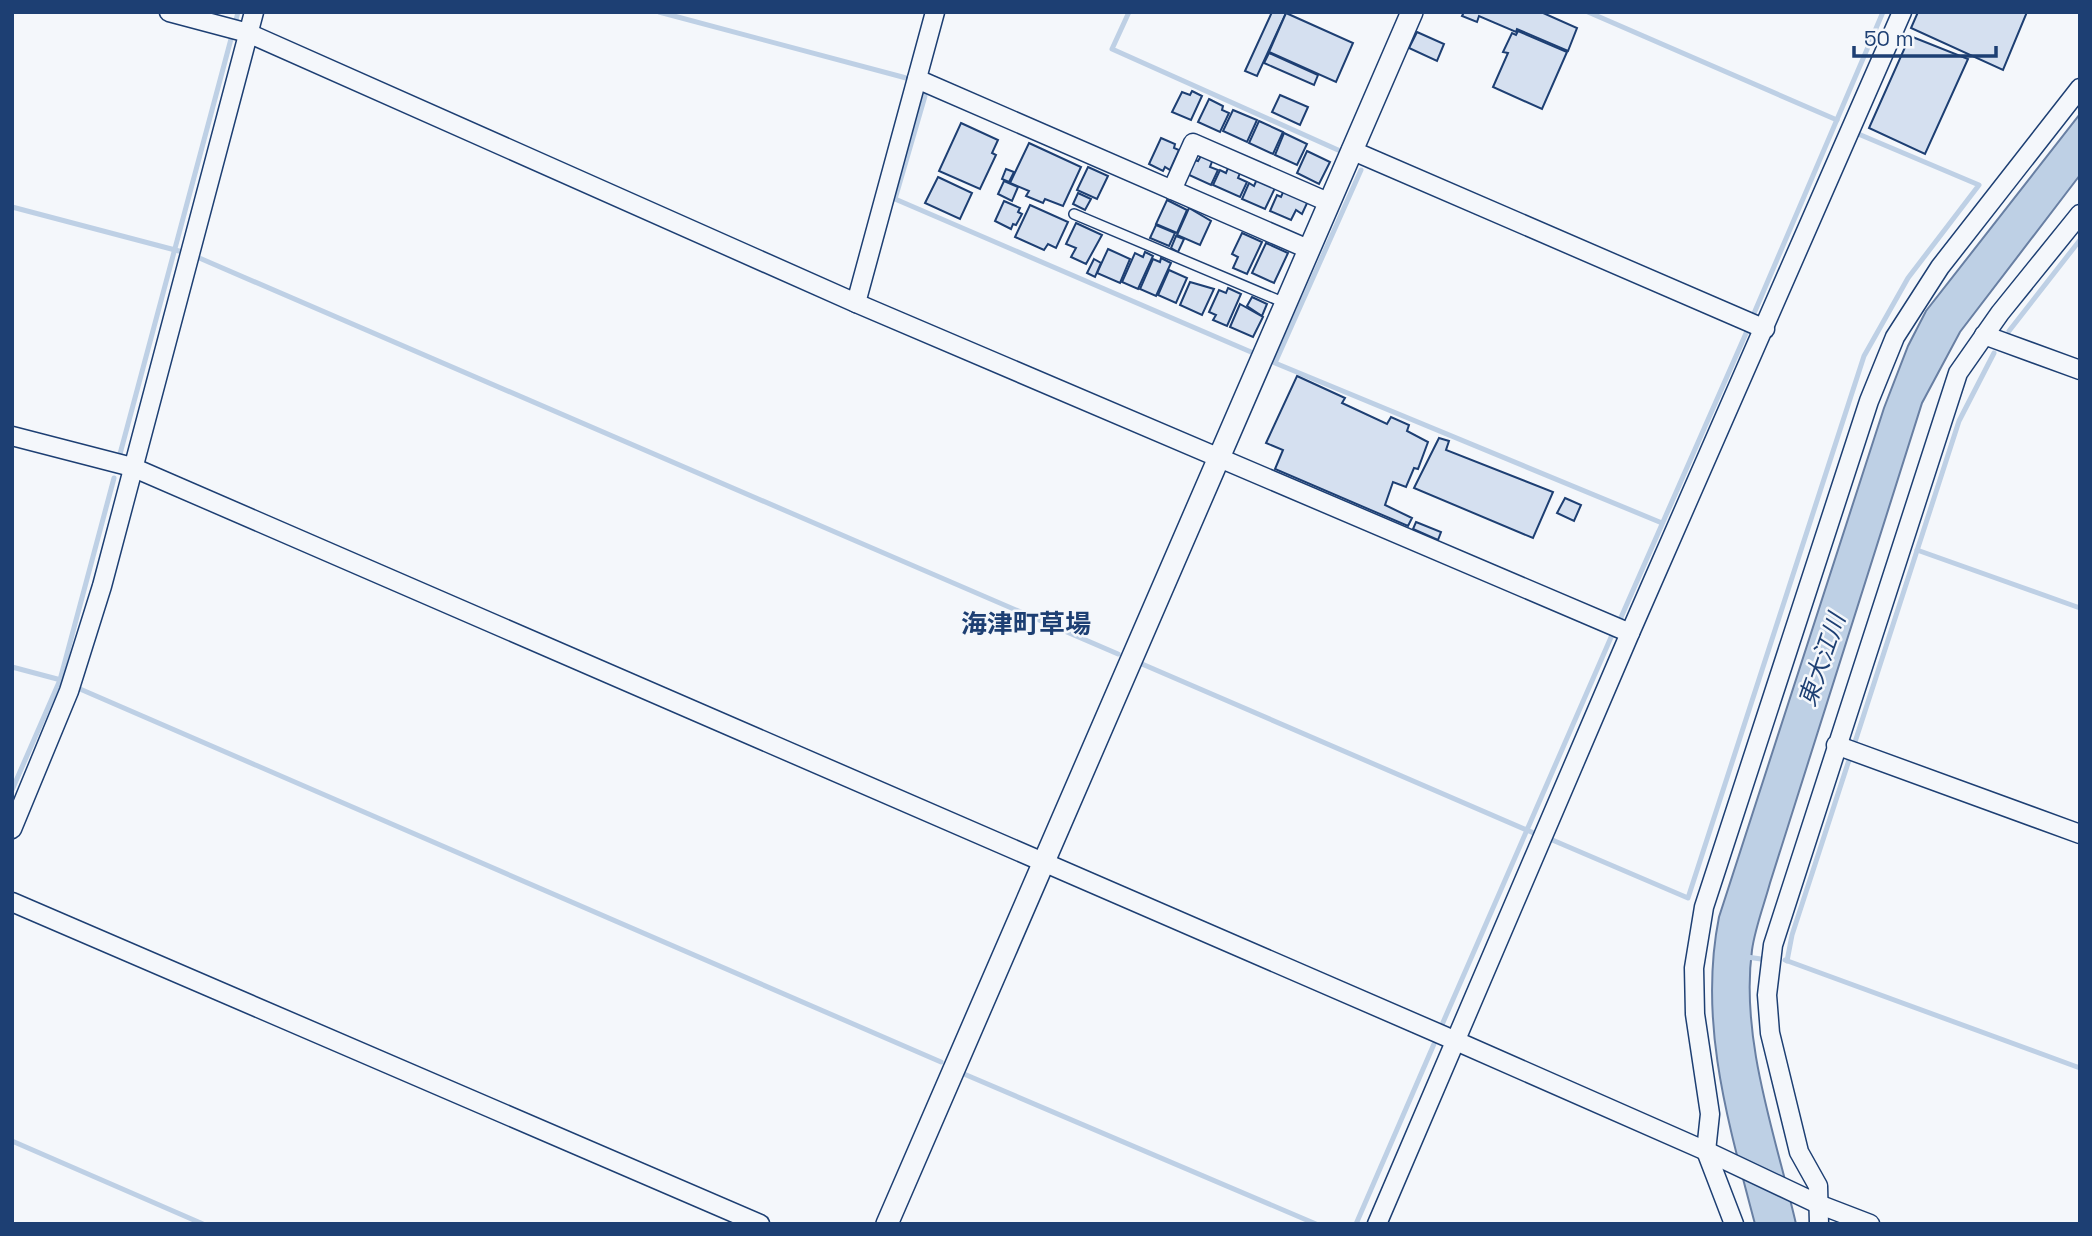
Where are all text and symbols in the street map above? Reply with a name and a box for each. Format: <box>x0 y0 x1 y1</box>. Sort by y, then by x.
scale bar <box>1854 14 1996 58</box>
text: 50 m <box>1864 25 1914 52</box>
district label: 海津町草場 <box>961 607 1091 641</box>
water label: 東大江川 <box>1791 607 1853 710</box>

